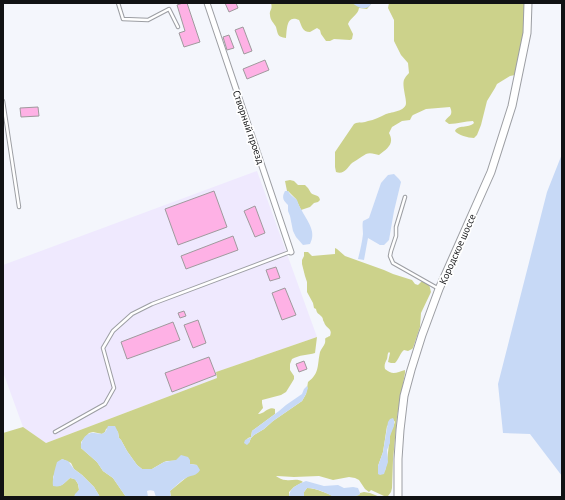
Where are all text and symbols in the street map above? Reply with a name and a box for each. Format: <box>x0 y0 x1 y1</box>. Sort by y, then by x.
street label: Створный проезд <box>231 89 266 166</box>
street label: Кородское шоссе <box>437 212 478 286</box>

